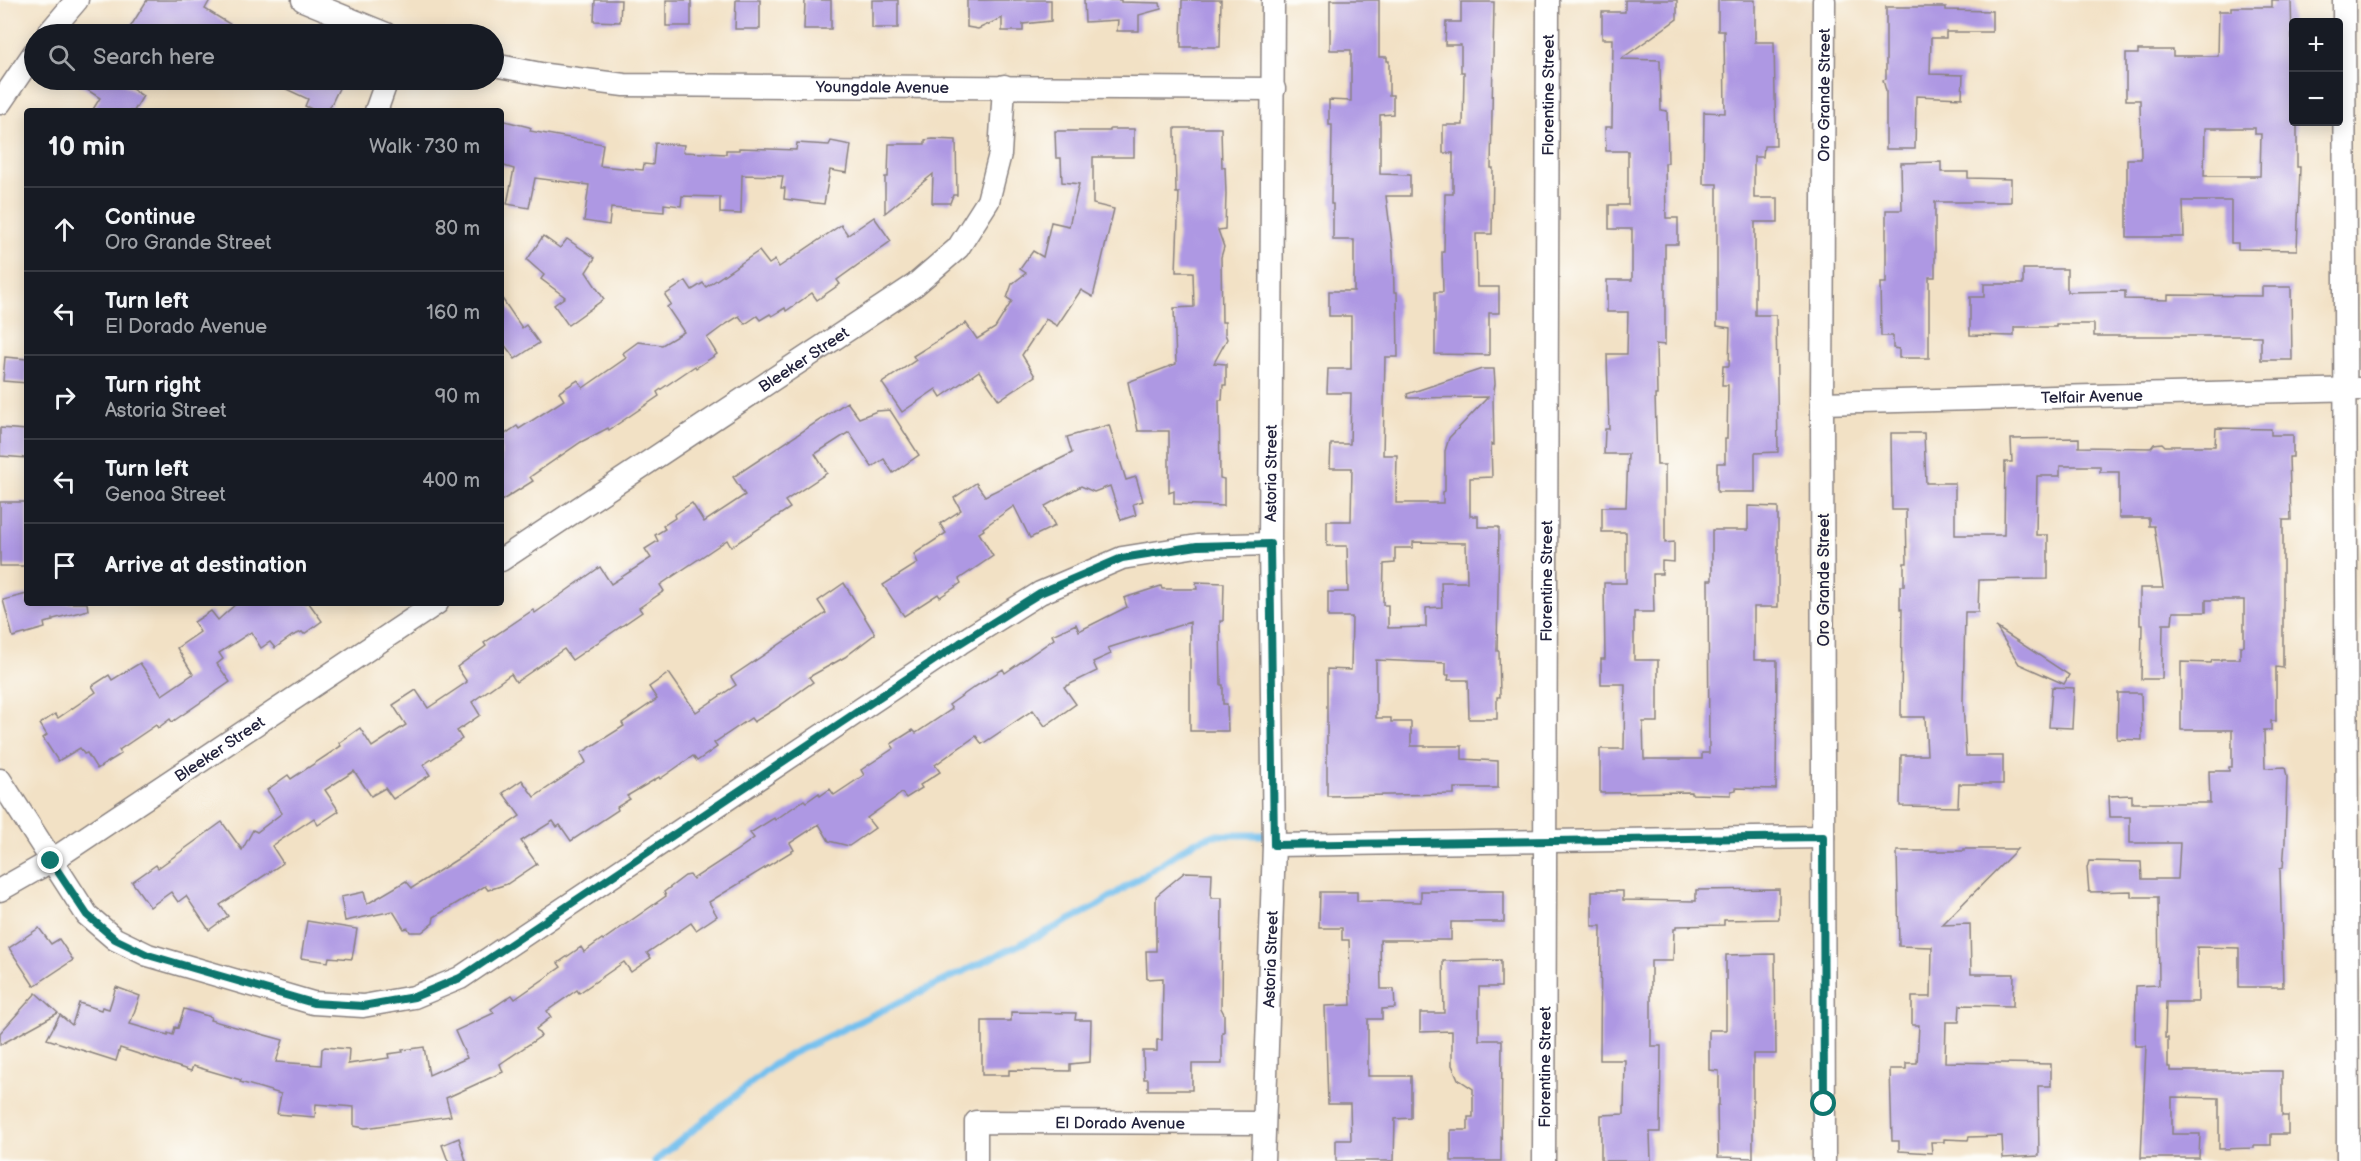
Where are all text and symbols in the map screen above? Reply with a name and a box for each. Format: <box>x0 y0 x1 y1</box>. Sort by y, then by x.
map controls <box>2289 18 2343 126</box>
button: + <box>2289 18 2343 72</box>
search box <box>24 24 504 90</box>
street label: Oro Grande Street <box>1815 28 1835 162</box>
street label: Florentine Street <box>1539 34 1559 156</box>
icon: search <box>45 41 78 74</box>
text: Search here <box>93 44 215 71</box>
button: − <box>2289 72 2343 126</box>
street label: Youngdale Avenue <box>815 78 950 98</box>
text: 10 min <box>48 132 125 163</box>
text: Walk · 730 m <box>369 135 480 159</box>
text: Continue <box>105 204 195 231</box>
icon: ahead <box>48 213 81 246</box>
text: 80 m <box>435 217 480 241</box>
text: Oro Grande Street <box>105 231 271 255</box>
text: Turn left <box>105 288 189 315</box>
icon: left <box>48 297 81 330</box>
text: 160 m <box>426 301 480 325</box>
text: El Dorado Avenue <box>105 315 267 339</box>
street label: Bleeker Street <box>756 324 853 397</box>
text: Turn right <box>105 372 201 399</box>
icon: right <box>48 381 81 414</box>
text: 90 m <box>435 385 480 409</box>
street label: Telfair Avenue <box>2041 387 2144 408</box>
text: Astoria Street <box>105 399 226 423</box>
street label: Astoria Street <box>1262 424 1282 522</box>
text: Turn left <box>105 456 189 483</box>
icon: left <box>48 465 81 498</box>
text: 400 m <box>422 469 480 493</box>
text: Genoa Street <box>105 483 226 507</box>
street label: Oro Grande Street <box>1815 513 1834 647</box>
street label: Florentine Street <box>1538 520 1557 642</box>
icon: arrive <box>48 549 81 582</box>
text: Arrive at destination <box>105 552 307 579</box>
street label: Bleeker Street <box>171 713 269 787</box>
route end <box>37 847 63 873</box>
street label: Astoria Street <box>1260 910 1283 1008</box>
street label: Florentine Street <box>1536 1006 1556 1128</box>
route start <box>1810 1090 1836 1116</box>
street label: El Dorado Avenue <box>1055 1114 1185 1134</box>

